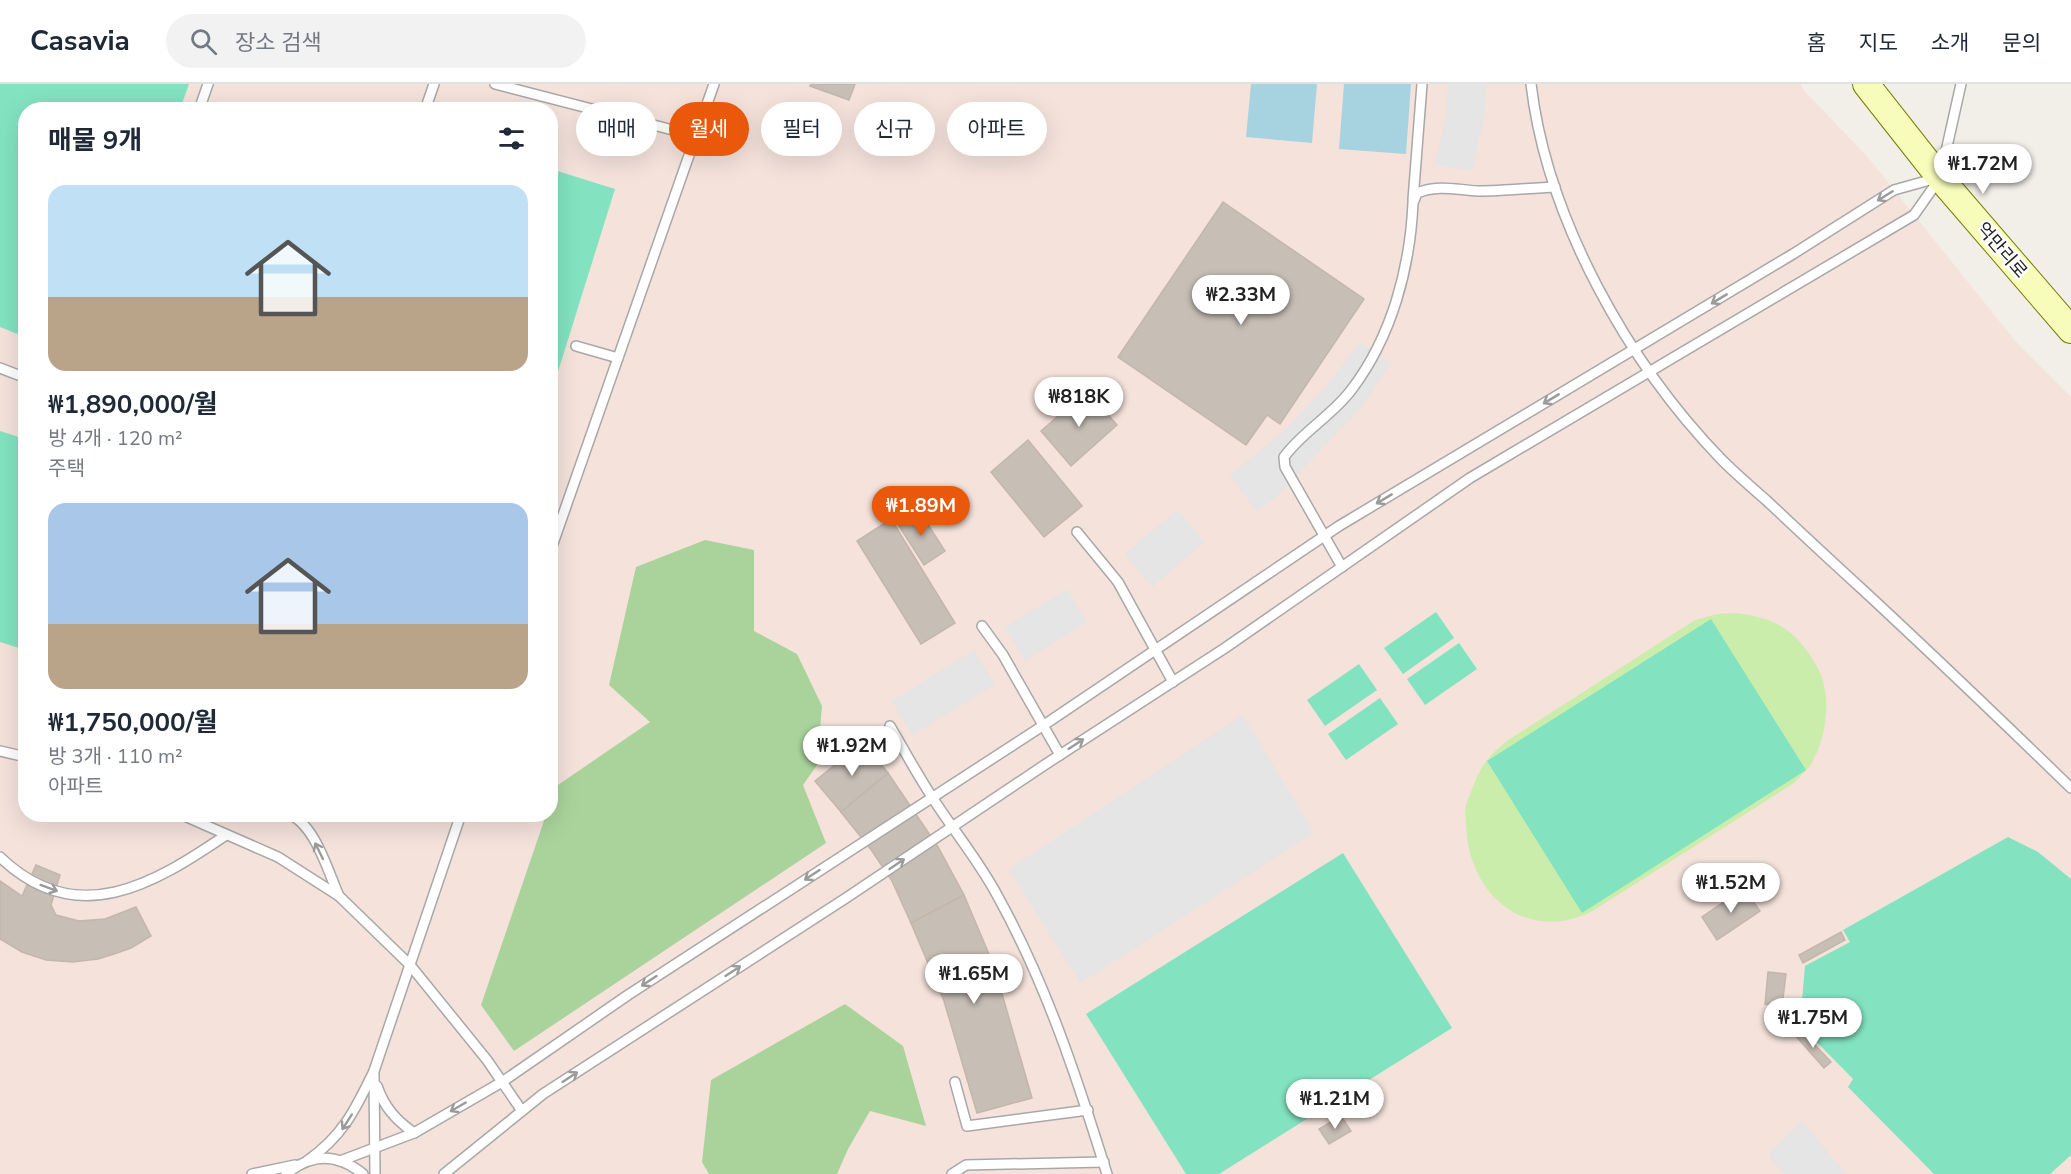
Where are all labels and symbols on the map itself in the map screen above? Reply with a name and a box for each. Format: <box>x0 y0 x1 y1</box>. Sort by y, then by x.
pin: ₩1.72M <box>1934 144 2032 195</box>
one-way arrow <box>1876 190 1893 203</box>
street label: 억만리로 <box>1971 217 2033 283</box>
pin: ₩2.33M <box>1192 275 1290 326</box>
one-way arrow <box>1711 293 1728 305</box>
pin: ₩818K <box>1037 377 1121 428</box>
one-way arrow <box>1543 393 1560 405</box>
pin: ₩1.89M <box>872 486 970 537</box>
one-way arrow <box>1376 493 1393 505</box>
pin: ₩1.92M <box>803 726 901 777</box>
one-way arrow <box>1067 738 1084 750</box>
one-way arrow <box>313 842 324 860</box>
one-way arrow <box>888 858 904 870</box>
pin: ₩1.52M <box>1682 863 1780 914</box>
one-way arrow <box>804 869 821 881</box>
one-way arrow <box>39 883 58 894</box>
pin: ₩1.65M <box>925 954 1023 1005</box>
one-way arrow <box>725 965 741 977</box>
one-way arrow <box>641 976 658 988</box>
pin: ₩1.75M <box>1764 998 1862 1049</box>
one-way arrow <box>561 1071 578 1083</box>
pin: ₩1.21M <box>1286 1079 1384 1130</box>
one-way arrow <box>450 1102 467 1114</box>
one-way arrow <box>341 1113 353 1130</box>

